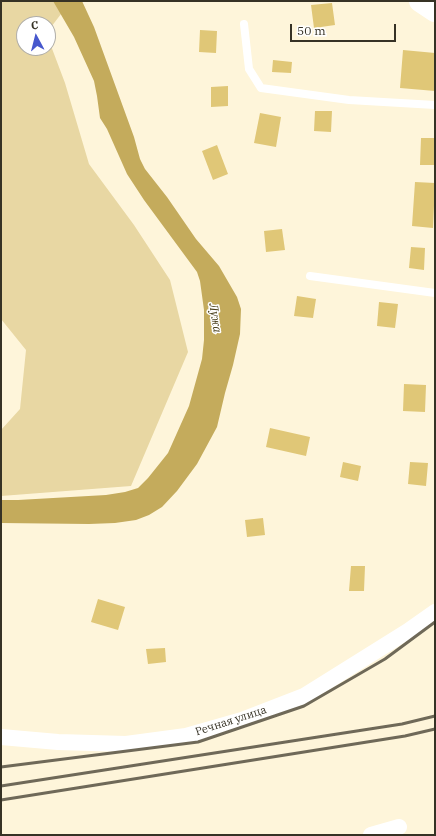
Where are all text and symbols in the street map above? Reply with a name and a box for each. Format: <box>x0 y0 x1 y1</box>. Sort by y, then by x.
north arrow <box>16 16 56 56</box>
scale bar <box>292 16 398 42</box>
text: С <box>30 18 39 32</box>
text: 50 m <box>297 23 326 38</box>
water label: Лужа <box>206 302 224 334</box>
street label: Речная улица <box>194 703 268 739</box>

